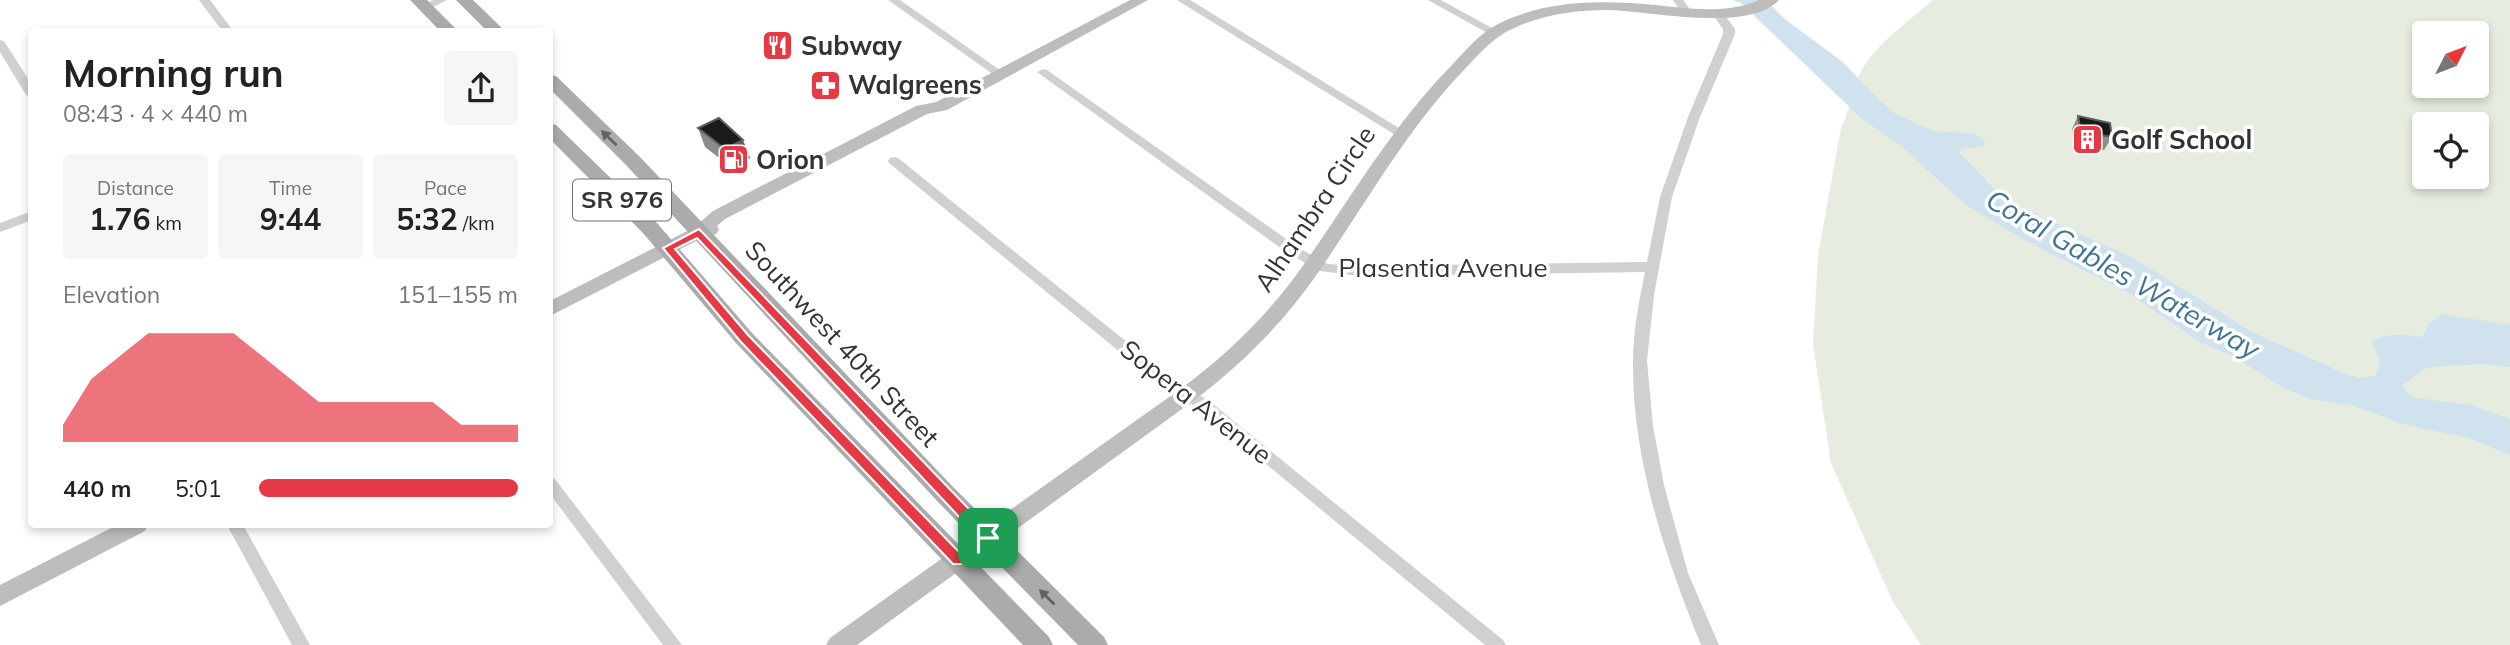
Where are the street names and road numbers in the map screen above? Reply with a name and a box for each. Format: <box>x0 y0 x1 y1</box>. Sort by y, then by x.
street label: Alhambra Circle <box>1247 120 1382 298</box>
road number: SR 976 <box>573 180 671 220</box>
street label: Southwest 40th Street <box>738 234 946 454</box>
street label: Plasentia Avenue <box>1338 251 1548 284</box>
street label: Sopera Avenue <box>1114 332 1279 471</box>

